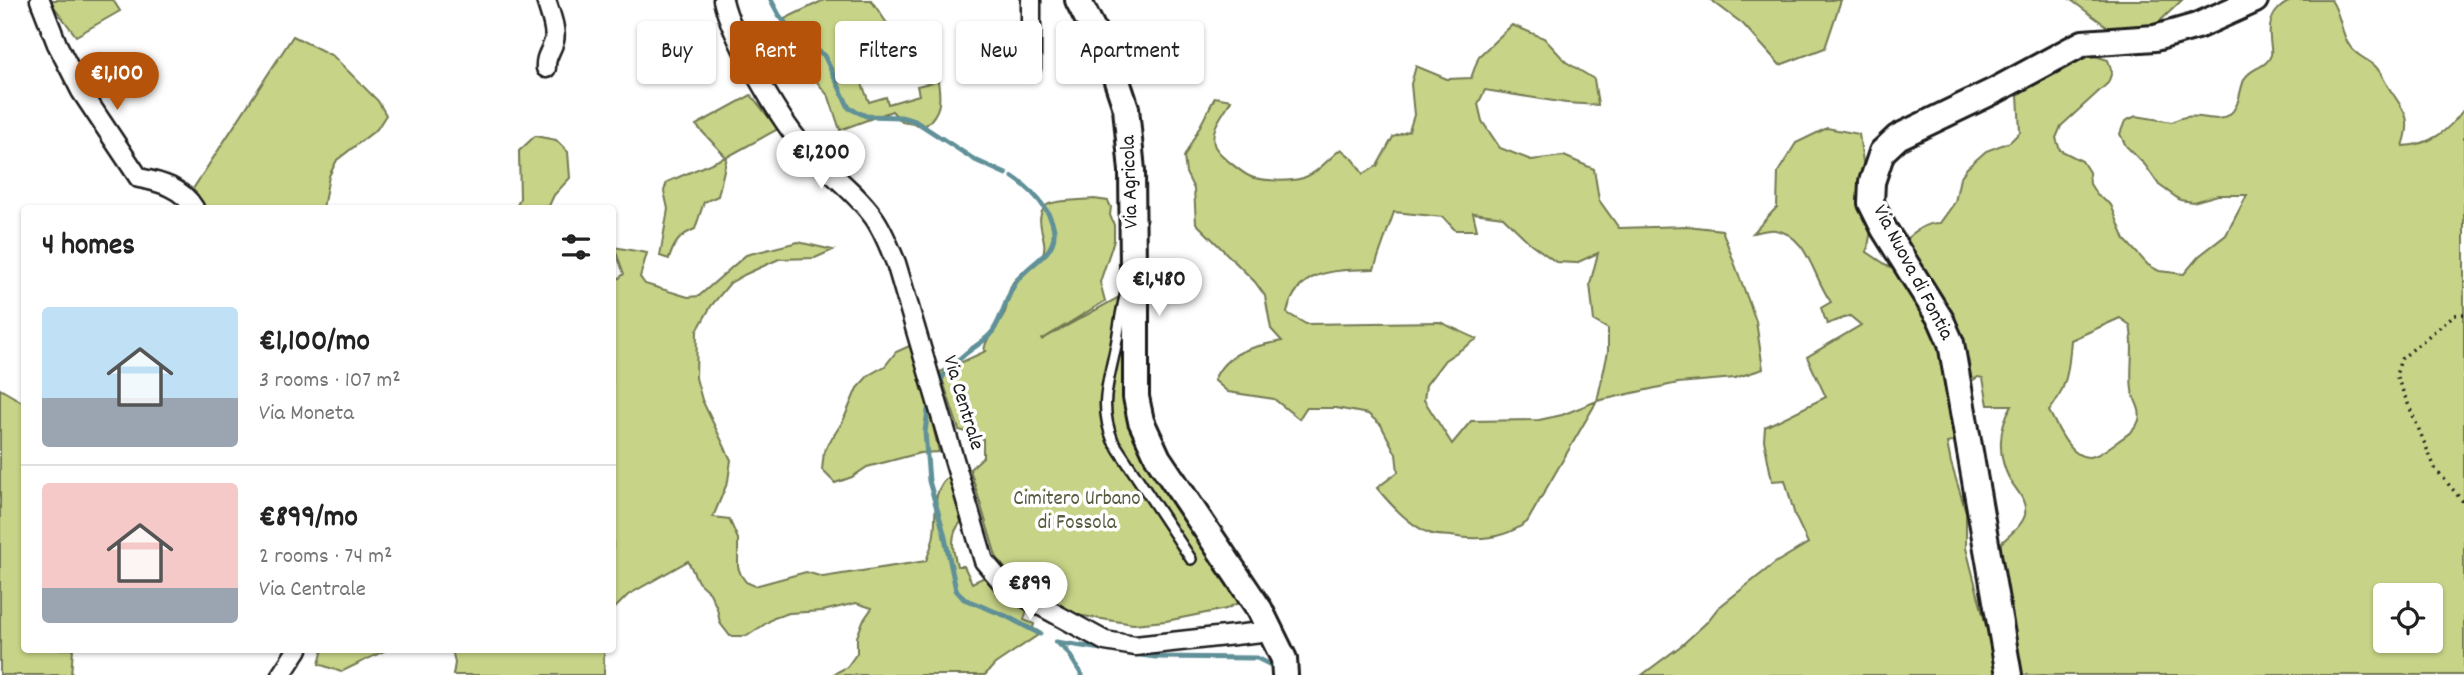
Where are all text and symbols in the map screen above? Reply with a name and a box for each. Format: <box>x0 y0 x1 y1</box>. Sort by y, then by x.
chip: Buy <box>637 21 716 84</box>
chip: Rent <box>730 21 821 84</box>
chip: Filters <box>835 21 942 84</box>
chip: New <box>956 21 1042 84</box>
chip: Apartment <box>1056 21 1204 84</box>
pin: €1,100 <box>60 52 174 112</box>
text: €1,100 <box>91 58 143 91</box>
pin: €1,200 <box>764 132 878 191</box>
street label: Via Agricola <box>1114 134 1148 229</box>
text: €1,200 <box>792 137 850 170</box>
street label: Via Nuova di Fontia <box>1864 200 1961 347</box>
text: 4 homes <box>42 226 135 269</box>
icon: filters <box>557 228 595 266</box>
pin: €1,480 <box>1102 258 1216 318</box>
text: €1,480 <box>1132 264 1186 297</box>
text: €1,100/mo <box>259 322 370 365</box>
icon: home <box>98 335 182 419</box>
street label: Via Centrale <box>933 352 991 454</box>
text: 3 rooms · 107 m² <box>259 365 401 398</box>
text: Via Moneta <box>259 398 354 431</box>
park label: Cimitero Urbano di Fossola <box>1013 485 1141 539</box>
text: €899/mo <box>259 498 358 541</box>
icon: home <box>98 511 182 595</box>
text: 2 rooms · 74 m² <box>259 541 392 574</box>
pin: €899 <box>989 562 1071 622</box>
text: €899 <box>1008 568 1052 601</box>
text: Via Centrale <box>259 574 366 607</box>
map controls <box>2373 583 2443 653</box>
button: locate <box>2373 583 2443 653</box>

